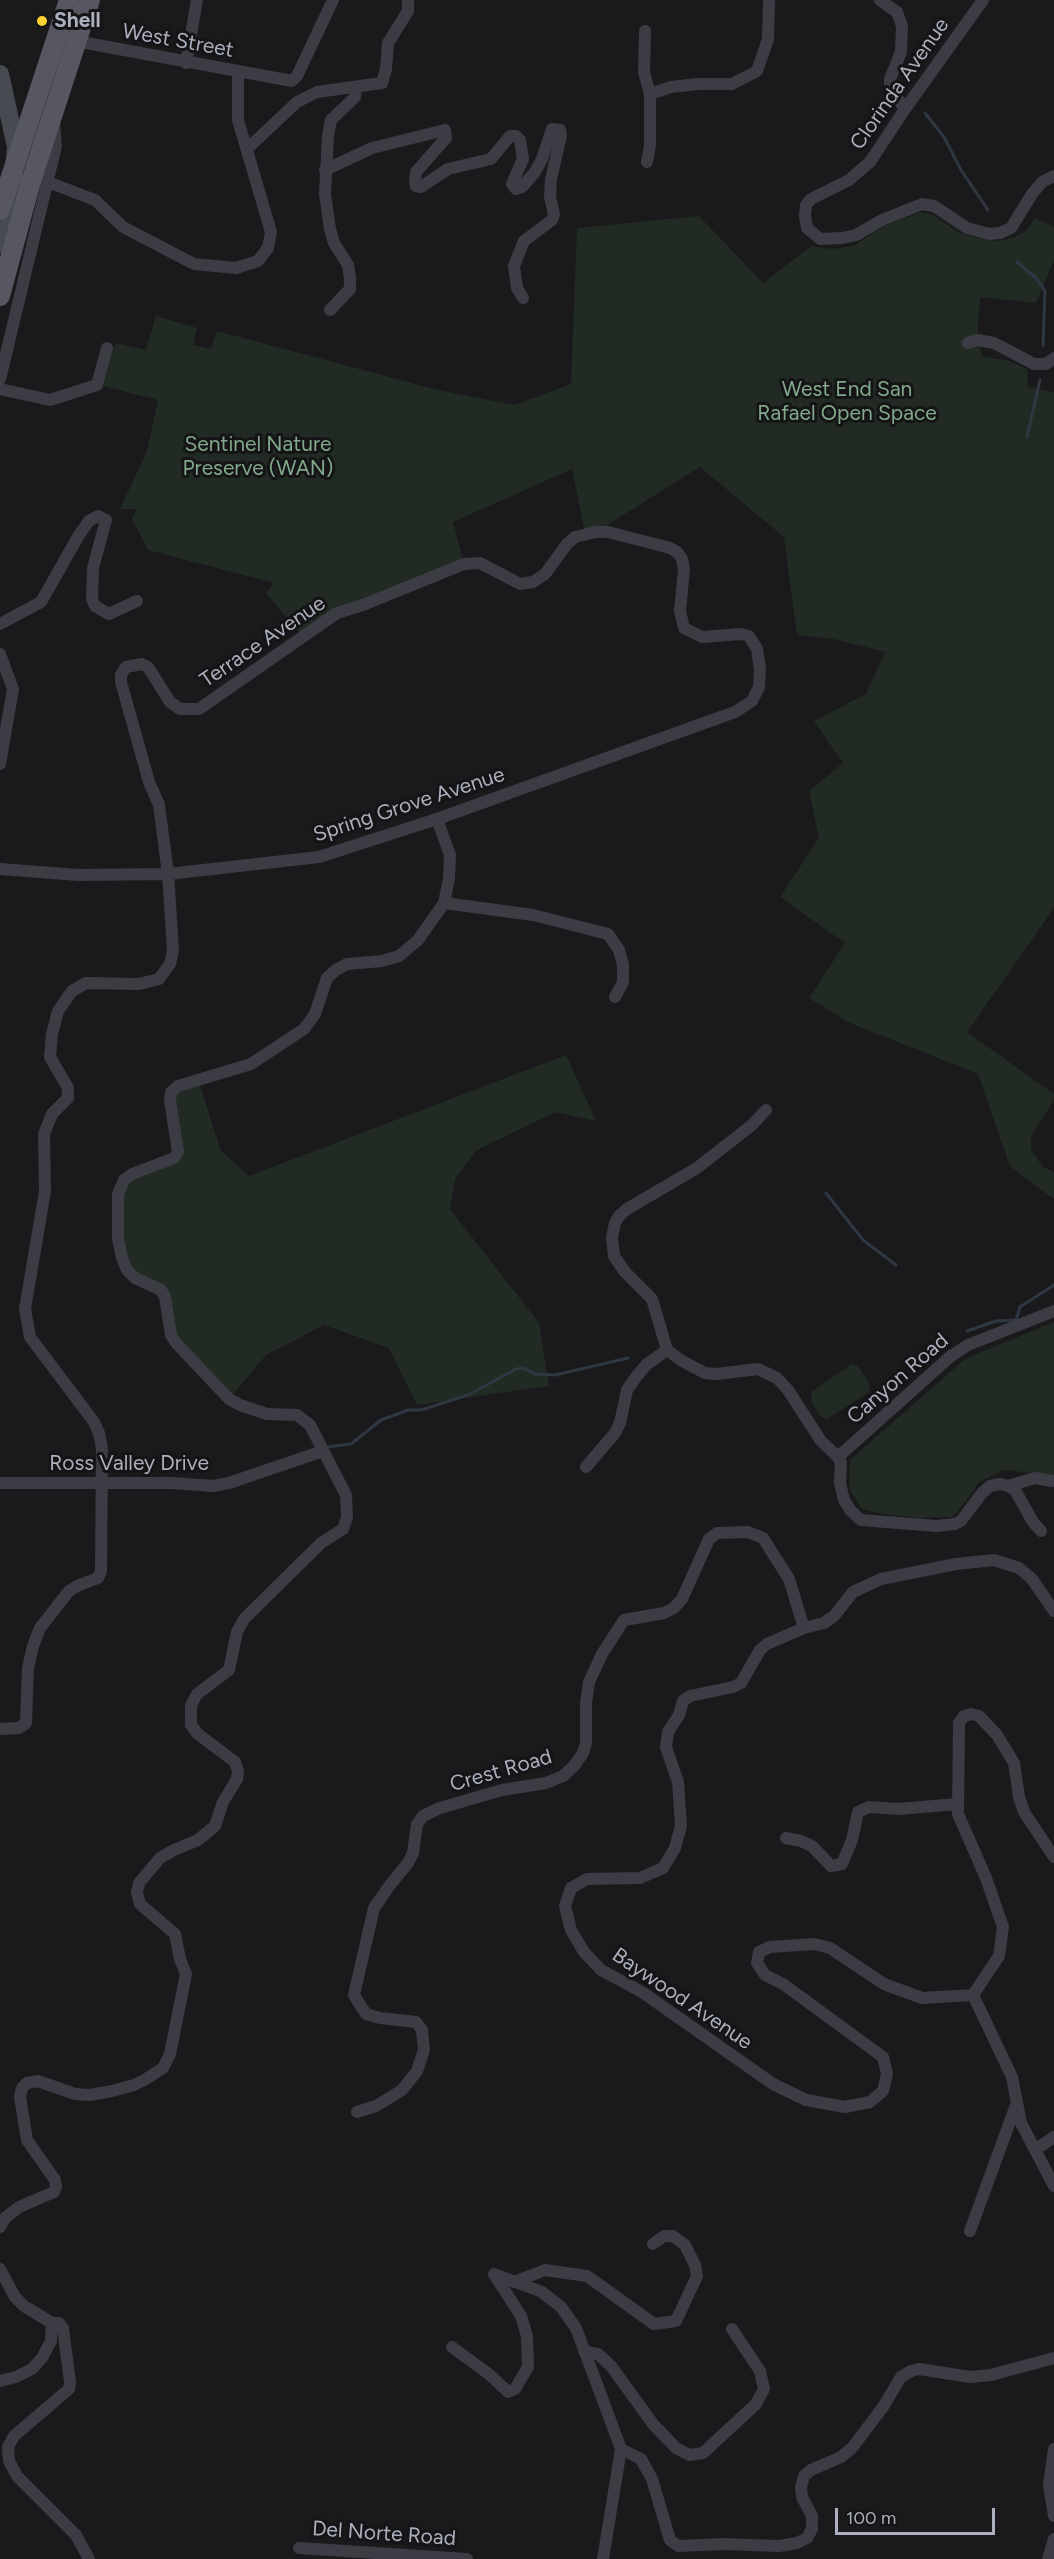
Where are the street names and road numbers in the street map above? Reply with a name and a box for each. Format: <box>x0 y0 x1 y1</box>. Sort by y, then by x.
street label: Clorinda Avenue <box>845 13 955 155</box>
street label: West Street <box>120 19 236 63</box>
street label: Terrace Avenue <box>196 591 330 693</box>
street label: Spring Grove Avenue <box>310 762 508 848</box>
street label: Canyon Road <box>842 1328 954 1430</box>
street label: Ross Valley Drive <box>49 1451 209 1477</box>
street label: Crest Road <box>447 1744 555 1798</box>
street label: Baywood Avenue <box>607 1943 757 2055</box>
street label: Del Norte Road <box>311 2516 457 2552</box>

